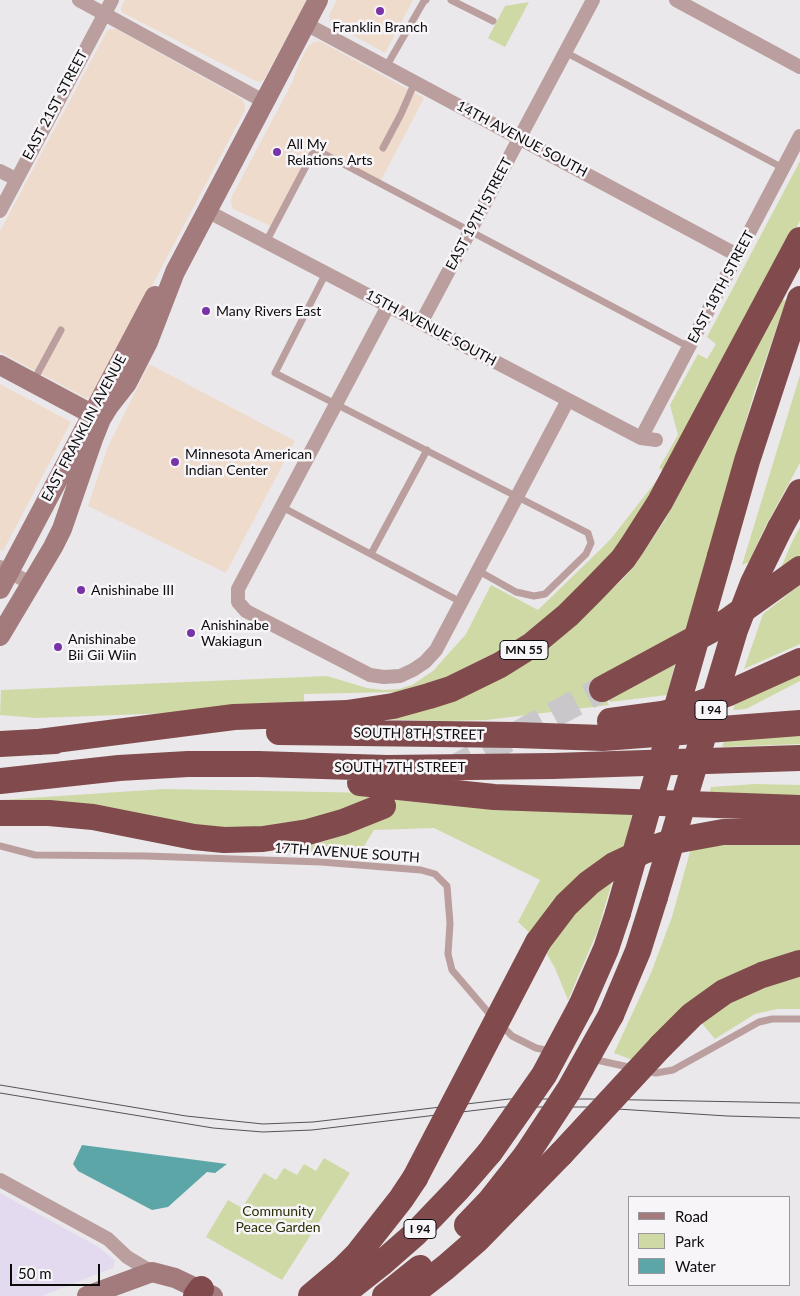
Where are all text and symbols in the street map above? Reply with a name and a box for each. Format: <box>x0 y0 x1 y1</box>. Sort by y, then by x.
marker: Franklin Branch <box>374 5 386 17</box>
place label: Franklin Branch <box>332 19 428 35</box>
street label: EAST 21ST STREET <box>19 47 91 163</box>
street label: 14TH AVENUE SOUTH <box>454 97 590 181</box>
place label: All My Relations Arts <box>287 136 373 168</box>
marker: All My Relations Arts <box>271 146 283 158</box>
street label: EAST 19TH STREET <box>442 155 516 273</box>
street label: EAST 18TH STREET <box>684 228 758 346</box>
street label: 15TH AVENUE SOUTH <box>363 286 499 370</box>
place label: Many Rivers East <box>216 303 321 319</box>
marker: Many Rivers East <box>200 305 212 317</box>
street label: EAST FRANKLIN AVENUE <box>38 352 130 504</box>
place label: Minnesota American Indian Center <box>185 446 312 478</box>
marker: Minnesota American Indian Center <box>169 456 181 468</box>
place label: Anishinabe III <box>91 582 174 598</box>
marker: Anishinabe III <box>75 584 87 596</box>
place label: Anishinabe Wakiagun <box>201 617 269 650</box>
marker: Anishinabe Wakiagun <box>185 627 197 639</box>
place label: Anishinabe Bii Gii Wiin <box>68 631 137 664</box>
road number: MN 55 <box>500 640 548 660</box>
marker: Anishinabe Bii Gii Wiin <box>52 641 64 653</box>
road number: I 94 <box>695 700 727 720</box>
street label: SOUTH 8TH STREET <box>353 724 485 744</box>
street label: SOUTH 7TH STREET <box>334 759 466 775</box>
street label: 17TH AVENUE SOUTH <box>274 840 420 866</box>
legend <box>628 1196 790 1286</box>
park label: Community Peace Garden <box>236 1203 320 1236</box>
text: Road <box>675 1207 708 1225</box>
road number: I 94 <box>404 1220 436 1238</box>
text: Park <box>675 1232 704 1250</box>
scale bar <box>12 1254 102 1286</box>
text: Water <box>675 1257 716 1275</box>
text: 50 m <box>18 1264 52 1282</box>

